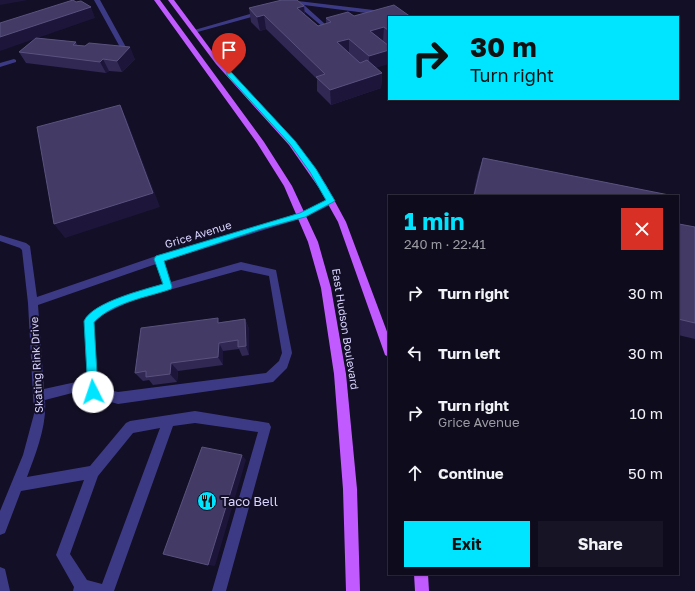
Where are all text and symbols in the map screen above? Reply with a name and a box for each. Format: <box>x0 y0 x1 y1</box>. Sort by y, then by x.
text: 30 m <box>470 30 537 63</box>
icon: right <box>404 32 456 84</box>
pin <box>212 33 246 74</box>
icon: arrive <box>218 39 240 61</box>
text: Turn right <box>470 64 554 86</box>
text: 1 min <box>404 206 464 235</box>
button: close <box>621 208 663 250</box>
street label: Grice Avenue <box>163 218 233 250</box>
text: 240 m · 22:41 <box>404 236 486 252</box>
street label: East Hudson Boulevard <box>330 267 362 391</box>
icon: right <box>404 282 426 304</box>
text: Turn right <box>438 284 509 302</box>
text: 30 m <box>628 284 663 302</box>
street label: Skating Rink Drive <box>27 317 45 413</box>
icon: left <box>404 342 426 364</box>
text: Turn left <box>438 344 500 362</box>
text: 30 m <box>628 344 663 362</box>
position arrow <box>72 371 114 413</box>
text: Turn right <box>438 396 509 414</box>
icon: right <box>404 402 426 424</box>
text: 10 m <box>629 404 663 422</box>
text: Grice Avenue <box>438 414 519 430</box>
icon: ahead <box>404 462 426 484</box>
text: Continue <box>438 464 504 482</box>
text: 50 m <box>628 464 663 482</box>
restaurant icon: Taco Bell <box>196 490 218 512</box>
place label: Taco Bell <box>221 493 278 509</box>
button: Exit <box>404 521 530 567</box>
button: Share <box>538 521 663 567</box>

